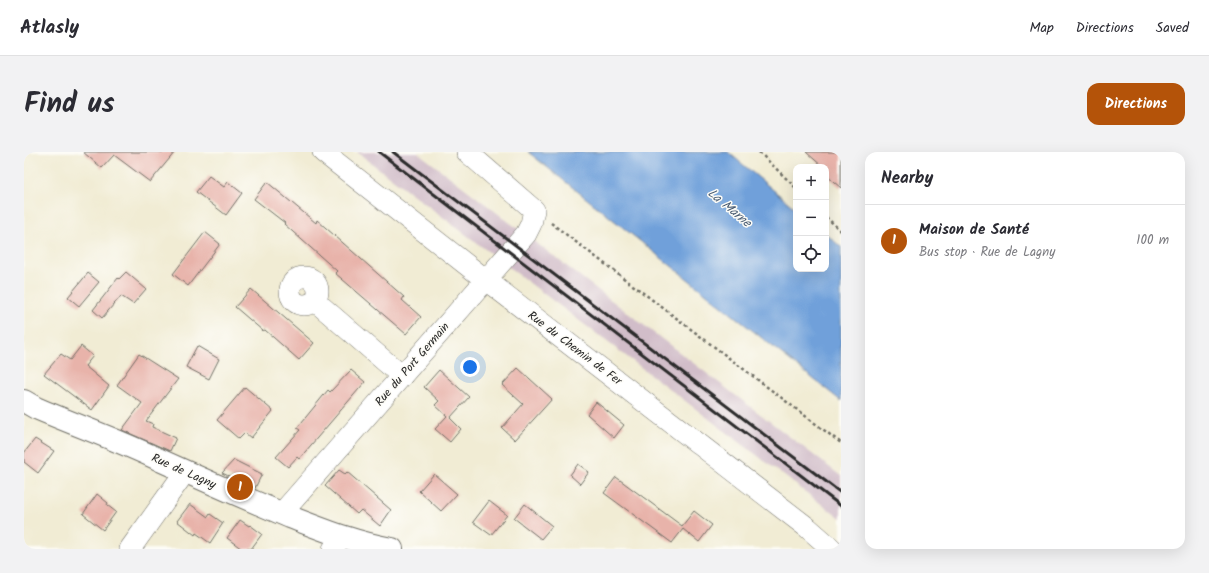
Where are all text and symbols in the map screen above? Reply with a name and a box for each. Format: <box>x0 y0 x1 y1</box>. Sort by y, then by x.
text: Atlasly <box>20 13 79 43</box>
text: Map <box>1029 17 1054 39</box>
text: Directions <box>1076 17 1134 39</box>
text: Saved <box>1156 17 1189 39</box>
text: Find us <box>24 82 115 127</box>
button: Directions <box>1087 83 1185 125</box>
map controls <box>793 164 829 272</box>
button: + <box>793 164 829 200</box>
text: Nearby <box>881 165 933 192</box>
water label: La Marne <box>702 183 757 234</box>
button: − <box>793 200 829 236</box>
text: Maison de Santé <box>919 218 1029 242</box>
text: 1 <box>892 230 896 251</box>
text: 100 m <box>1136 230 1169 251</box>
button: locate <box>793 236 829 272</box>
text: Bus stop · Rue de Lagny <box>919 242 1055 263</box>
street label: Rue du Chemin de Fer <box>523 306 627 391</box>
street label: Rue du Port Germain <box>370 318 454 411</box>
your location <box>460 357 480 377</box>
street label: Rue de Lagny <box>148 449 220 494</box>
pin: 1 <box>227 472 253 502</box>

